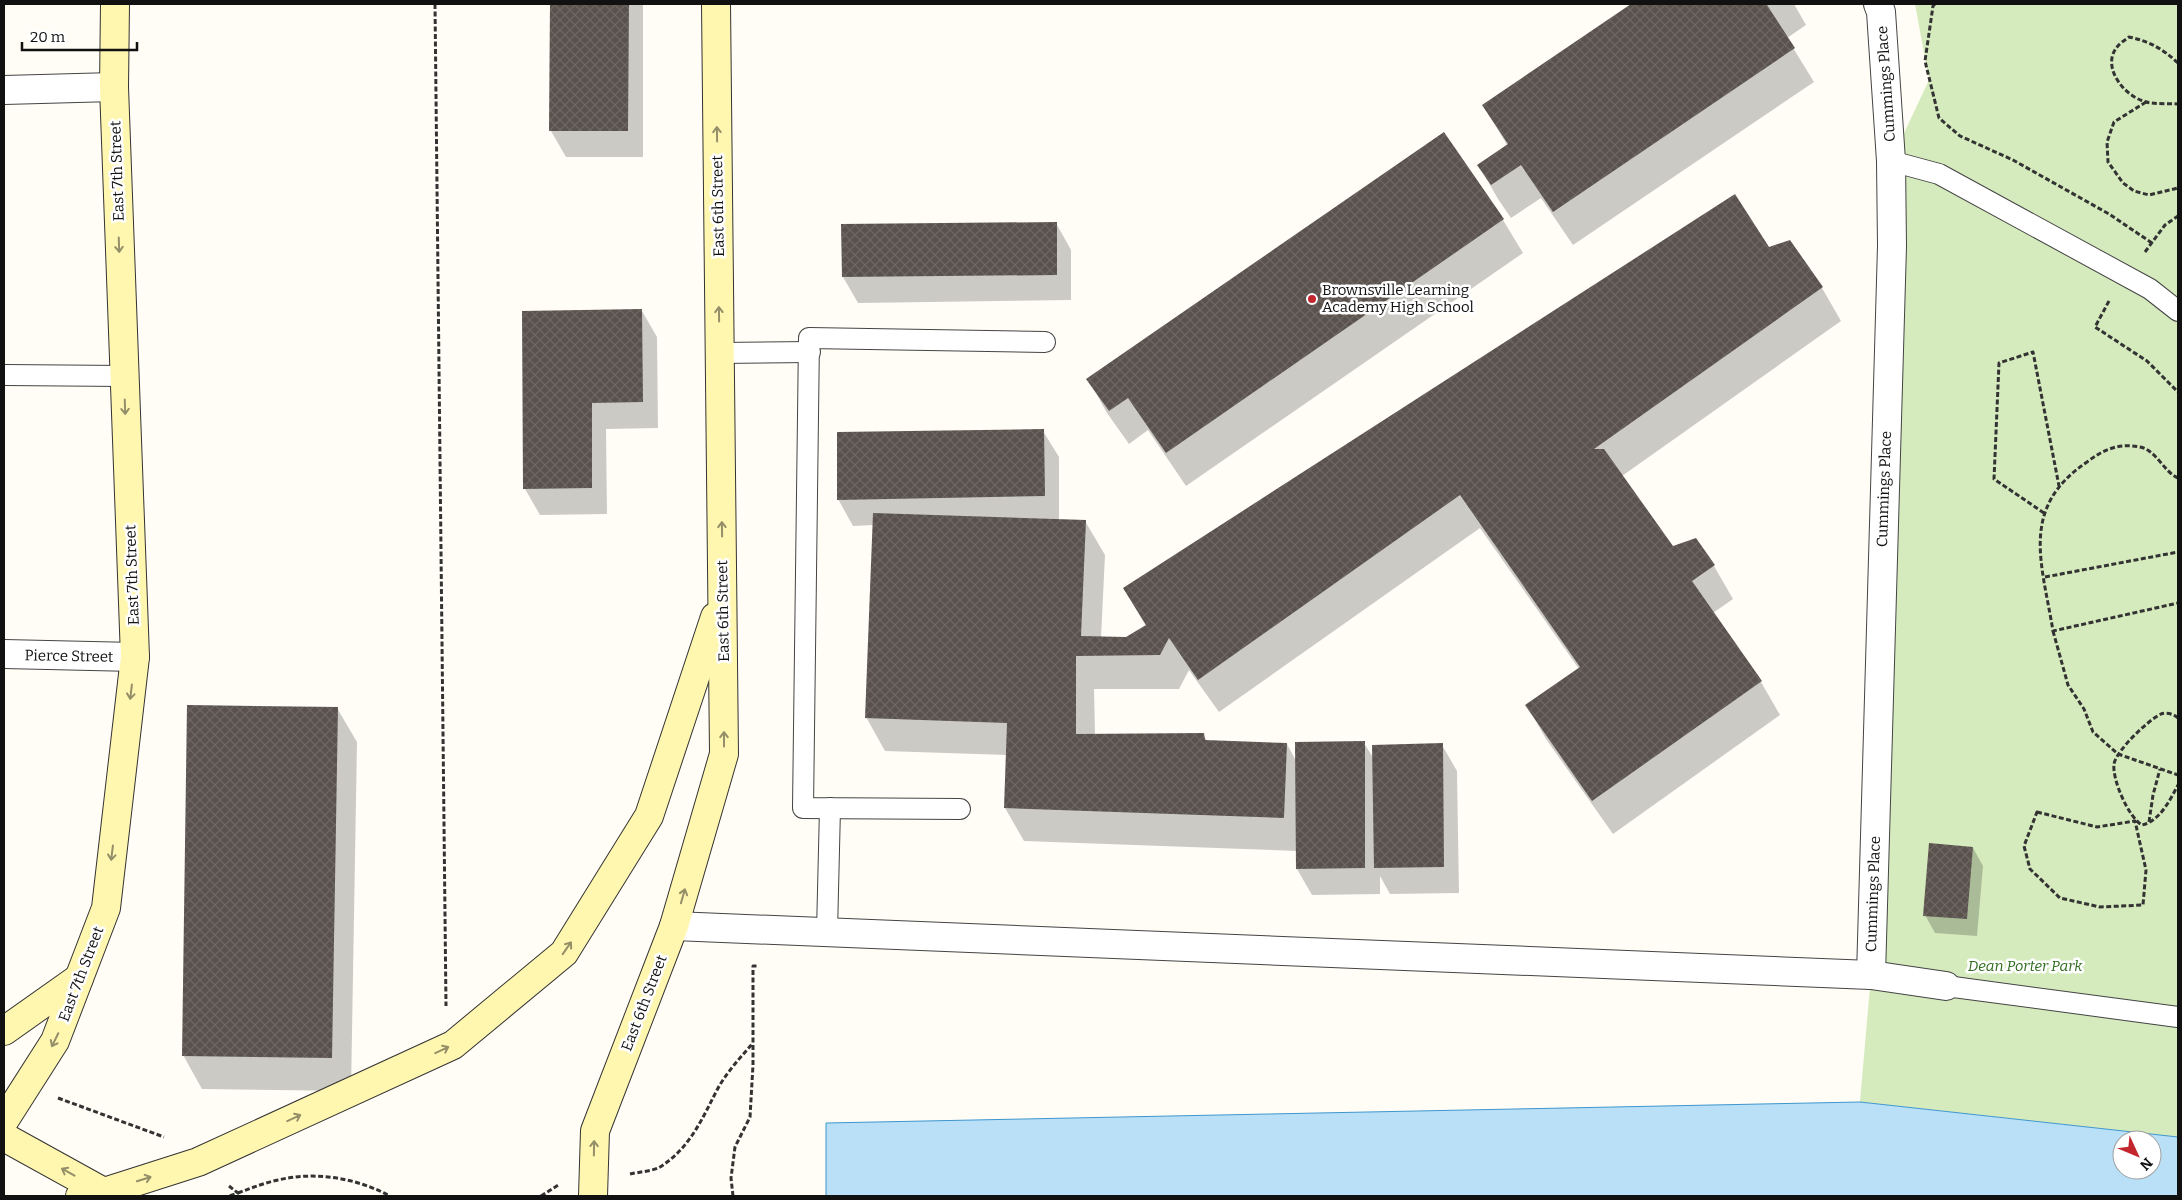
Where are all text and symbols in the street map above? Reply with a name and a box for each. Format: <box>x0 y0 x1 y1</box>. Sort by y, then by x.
scale bar <box>22 20 138 52</box>
street label: Cummings Place <box>1873 25 1899 143</box>
text: 20 m <box>30 28 66 46</box>
street label: East 7th Street <box>106 120 128 221</box>
one-way arrow <box>712 127 722 143</box>
street label: East 6th Street <box>708 154 728 257</box>
one-way arrow <box>115 237 124 253</box>
place label: Brownsville Learning Academy High School <box>1322 281 1474 316</box>
marker: Brownsville Learning Academy High School <box>1306 293 1318 305</box>
one-way arrow <box>714 307 724 323</box>
one-way arrow <box>121 399 130 415</box>
street label: Cummings Place <box>1873 431 1895 547</box>
one-way arrow <box>717 522 727 538</box>
street label: East 7th Street <box>121 524 143 625</box>
street label: East 6th Street <box>713 559 733 662</box>
street label: Pierce Street <box>24 646 114 666</box>
one-way arrow <box>126 684 136 700</box>
one-way arrow <box>719 732 729 748</box>
street label: Cummings Place <box>1862 836 1884 952</box>
one-way arrow <box>107 845 117 861</box>
one-way arrow <box>678 889 688 905</box>
street label: East 7th Street <box>55 923 108 1024</box>
one-way arrow <box>562 941 572 955</box>
street label: East 6th Street <box>617 952 671 1054</box>
park label: Dean Porter Park <box>1968 957 2083 975</box>
one-way arrow <box>49 1032 59 1047</box>
one-way arrow <box>434 1044 449 1054</box>
one-way arrow <box>286 1113 301 1122</box>
north arrow <box>2112 1130 2162 1180</box>
one-way arrow <box>589 1140 599 1156</box>
text: N <box>2136 1154 2156 1174</box>
one-way arrow <box>61 1167 76 1177</box>
one-way arrow <box>135 1174 151 1184</box>

